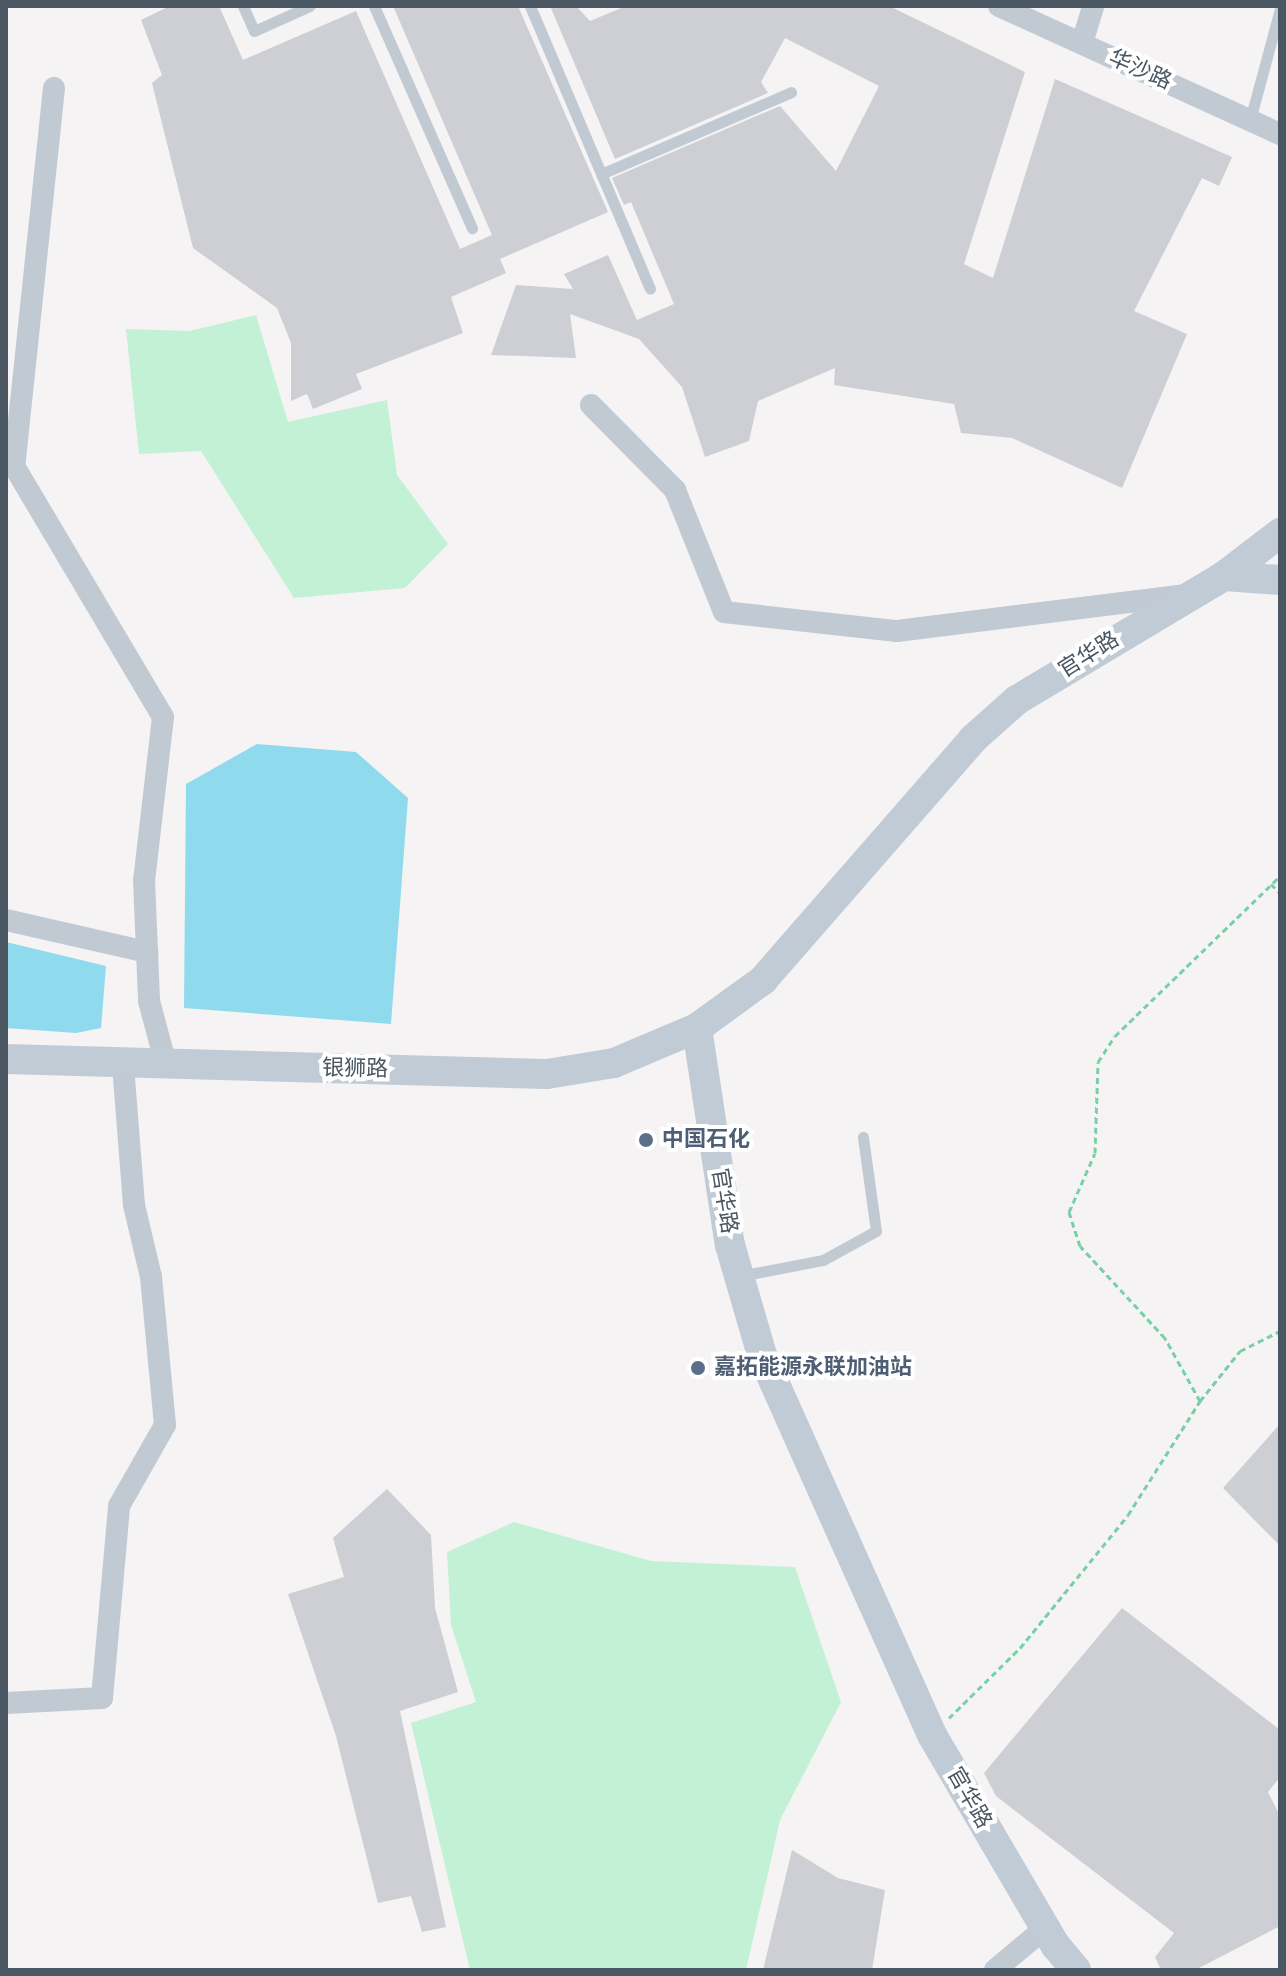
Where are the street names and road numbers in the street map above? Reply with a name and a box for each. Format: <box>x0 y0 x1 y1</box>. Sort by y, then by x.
street label: 华沙路 <box>1104 45 1176 95</box>
street label: 官华路 <box>1054 626 1124 684</box>
street label: 银狮路 <box>322 1055 388 1083</box>
street label: 官华路 <box>706 1166 742 1236</box>
street label: 官华路 <box>941 1763 997 1833</box>

